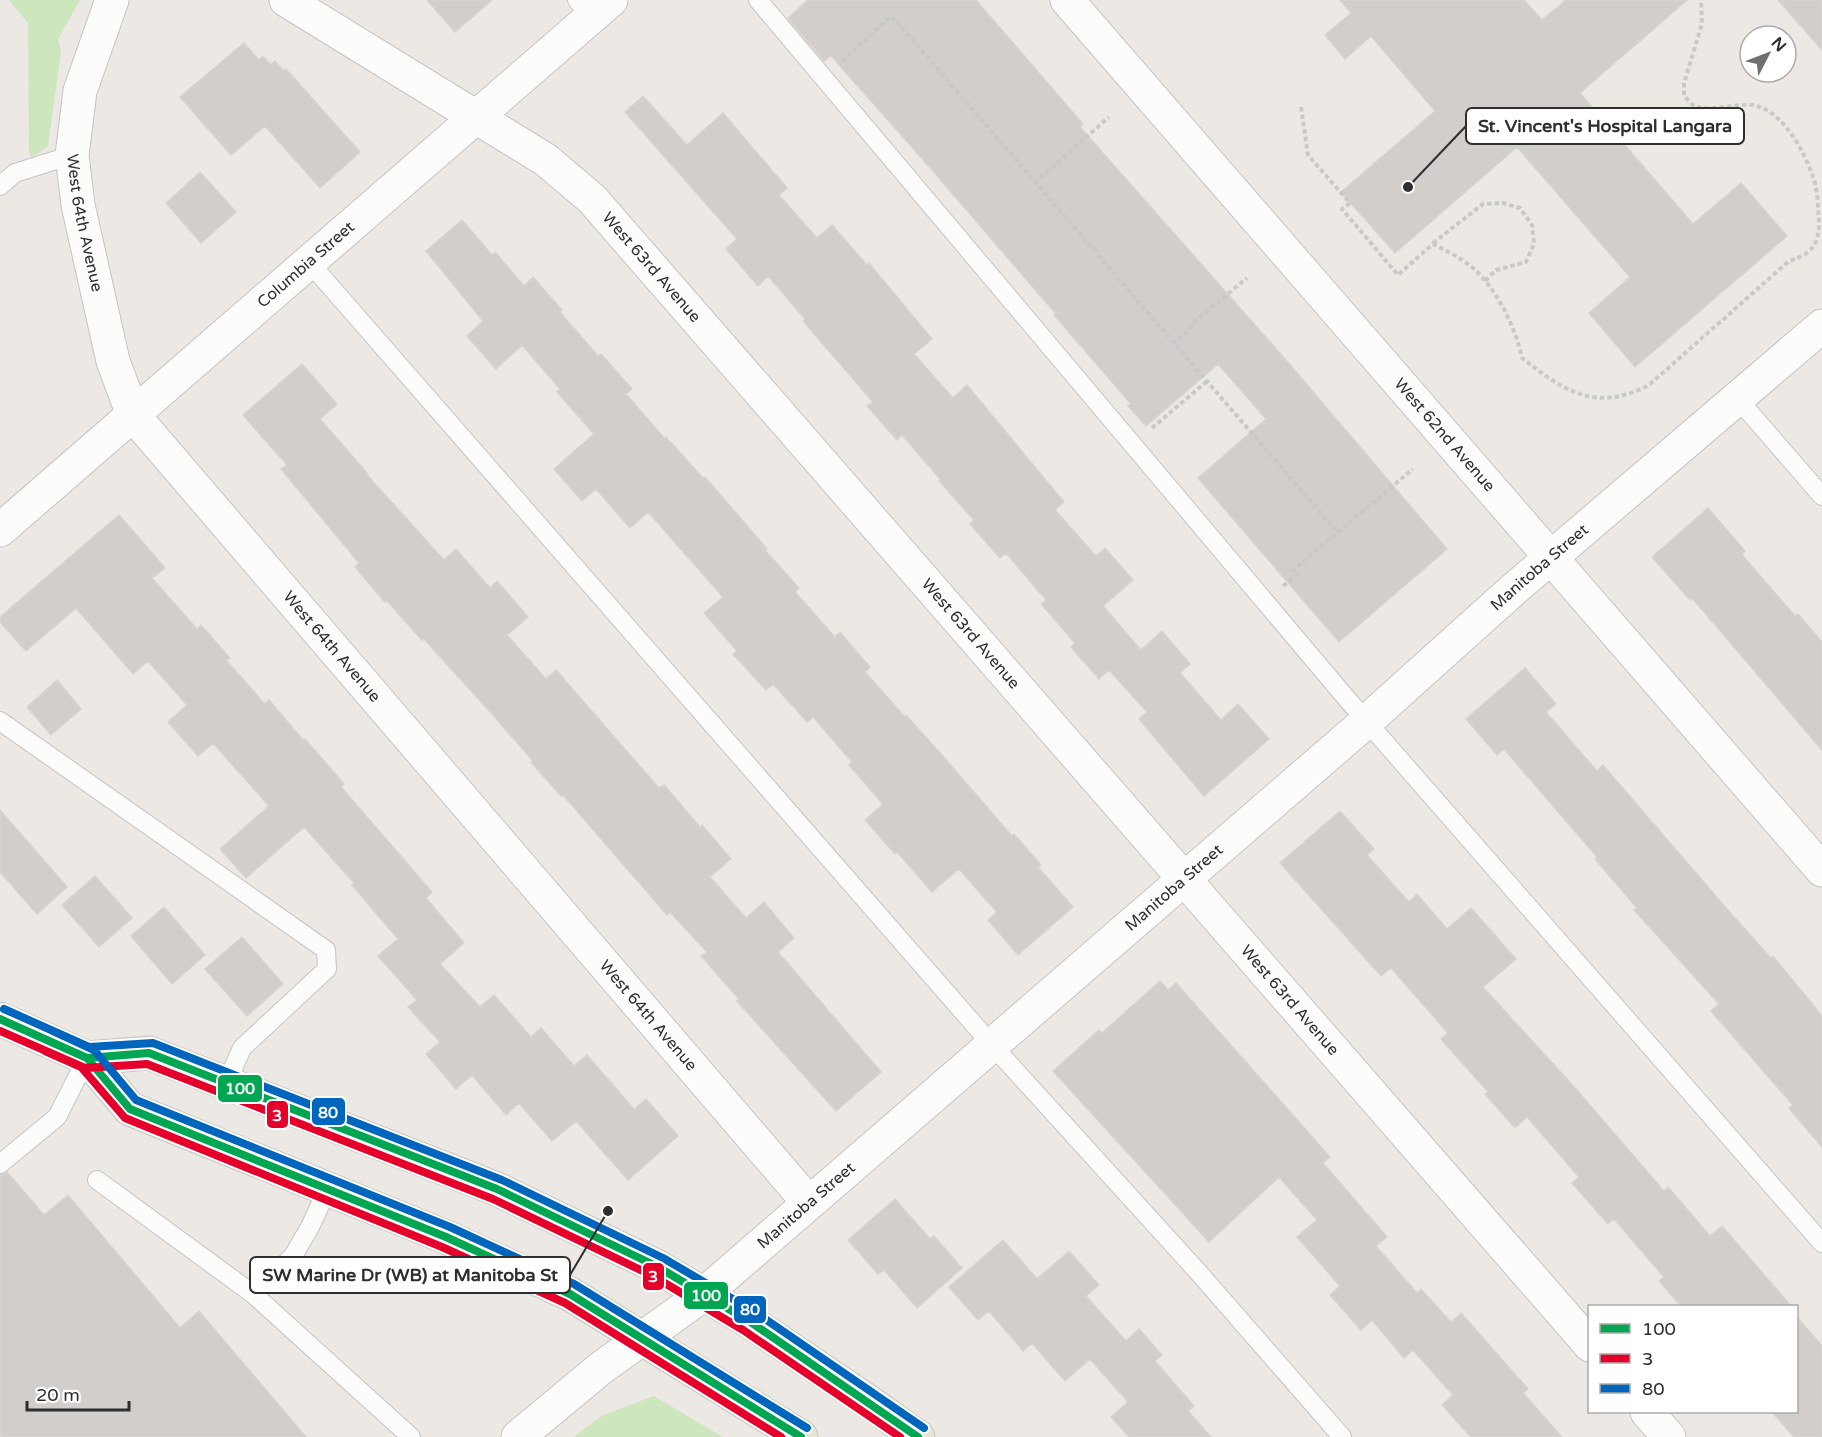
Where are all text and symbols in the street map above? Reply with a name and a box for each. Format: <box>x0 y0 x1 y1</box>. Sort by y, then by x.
north arrow <box>1738 24 1798 84</box>
text: N <box>1767 33 1790 56</box>
callout: St. Vincent's Hospital Langara <box>1466 108 1744 144</box>
text: St. Vincent's Hospital Langara <box>1478 115 1732 137</box>
street label: West 64th Avenue <box>62 153 107 294</box>
street label: West 63rd Avenue <box>598 208 705 327</box>
street label: Columbia Street <box>253 217 359 312</box>
street label: West 62nd Avenue <box>1390 374 1499 496</box>
street label: Manitoba Street <box>1486 520 1593 615</box>
street label: West 63rd Avenue <box>917 574 1024 693</box>
street label: West 64th Avenue <box>279 587 385 706</box>
street label: Manitoba Street <box>1121 840 1227 936</box>
street label: West 63rd Avenue <box>1236 941 1343 1060</box>
street label: West 64th Avenue <box>595 956 701 1075</box>
line badge: 100 <box>217 1074 263 1103</box>
text: 100 <box>225 1079 255 1099</box>
line badge: 80 <box>311 1097 346 1126</box>
line badge: 3 <box>266 1100 289 1129</box>
text: 80 <box>318 1103 338 1123</box>
text: 3 <box>272 1106 282 1126</box>
street label: Manitoba Street <box>753 1158 859 1253</box>
callout: SW Marine Dr (WB) at Manitoba St <box>250 1257 570 1293</box>
line badge: 3 <box>642 1262 665 1291</box>
text: SW Marine Dr (WB) at Manitoba St <box>262 1264 558 1286</box>
text: 3 <box>648 1267 658 1287</box>
line badge: 100 <box>683 1281 729 1310</box>
text: 100 <box>691 1286 721 1306</box>
line badge: 80 <box>733 1295 767 1324</box>
text: 80 <box>740 1300 760 1320</box>
legend <box>1588 1305 1798 1413</box>
text: 100 <box>1642 1318 1676 1340</box>
text: 3 <box>1642 1348 1653 1370</box>
scale bar <box>27 1374 129 1412</box>
text: 80 <box>1642 1378 1665 1400</box>
text: 20 m <box>36 1384 80 1406</box>

